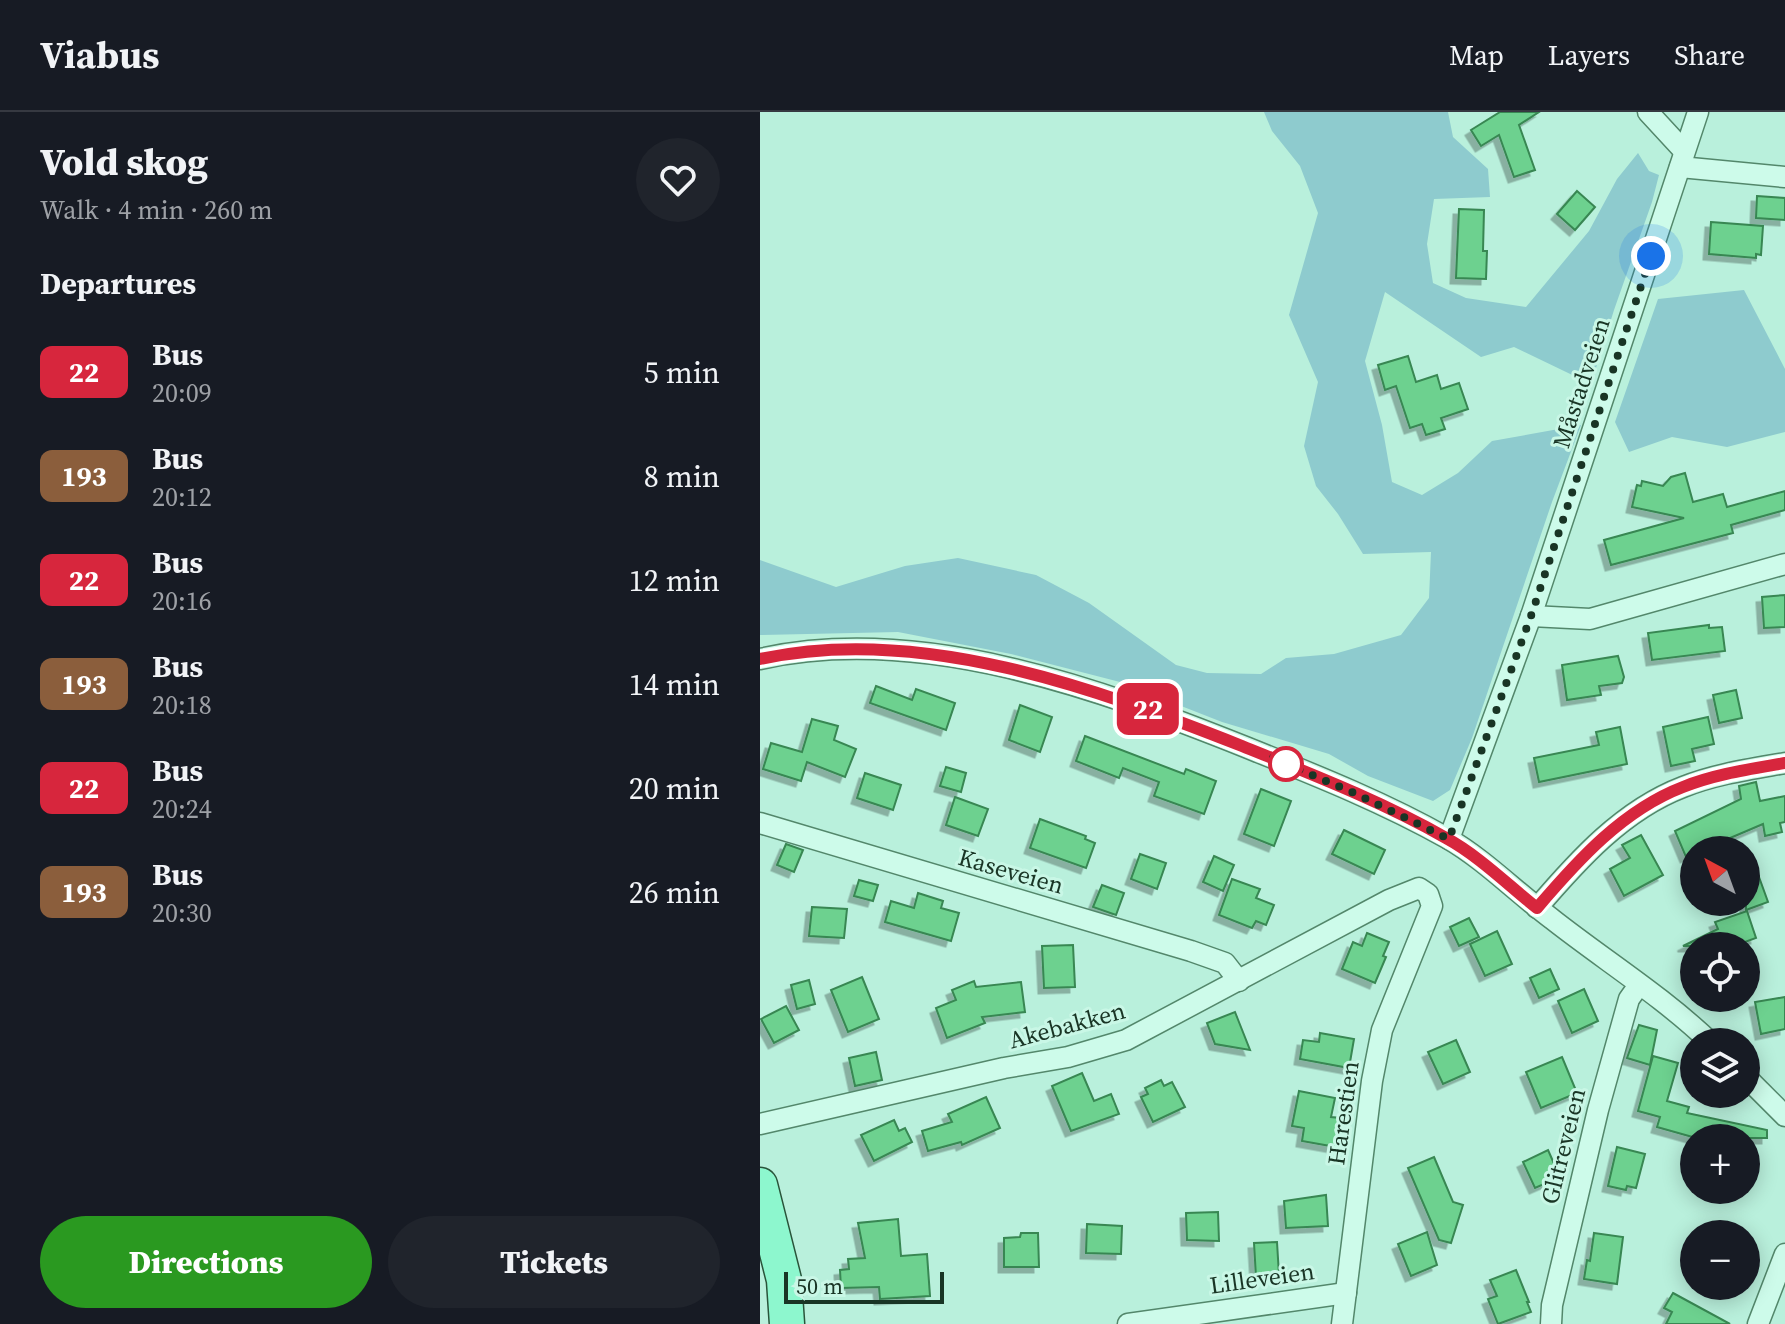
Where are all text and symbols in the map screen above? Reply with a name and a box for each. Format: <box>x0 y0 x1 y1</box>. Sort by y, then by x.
text: Viabus <box>40 29 159 81</box>
text: Map <box>1449 36 1504 74</box>
text: Layers <box>1548 36 1630 74</box>
text: Share <box>1674 36 1745 74</box>
text: Vold skog <box>40 136 208 188</box>
button: heart <box>636 138 720 222</box>
text: Walk · 4 min · 260 m <box>40 192 273 228</box>
your location <box>1631 236 1671 276</box>
text: Departures <box>40 263 196 304</box>
street label: Måstadveien <box>1544 314 1618 452</box>
text: Bus <box>152 334 203 375</box>
text: 5 min <box>644 352 720 393</box>
text: 22 <box>69 353 99 391</box>
text: 20:09 <box>152 375 212 411</box>
text: Bus <box>152 438 203 479</box>
text: 8 min <box>644 456 720 497</box>
text: 193 <box>61 457 107 495</box>
text: 20:12 <box>152 479 212 515</box>
text: Bus <box>152 542 203 583</box>
text: 12 min <box>629 560 720 601</box>
text: 22 <box>69 561 99 599</box>
text: 20:16 <box>152 583 212 619</box>
text: Bus <box>152 646 203 687</box>
text: 14 min <box>629 664 720 705</box>
text: 193 <box>61 665 107 703</box>
line badge: 22 <box>1112 683 1184 735</box>
text: 20:18 <box>152 687 212 723</box>
text: 22 <box>1133 690 1163 728</box>
unlabelled marker <box>1269 747 1303 781</box>
text: Bus <box>152 750 203 791</box>
text: 20 min <box>629 768 720 809</box>
text: 22 <box>69 769 99 807</box>
text: 20:24 <box>152 791 212 827</box>
north arrow <box>1680 836 1760 916</box>
map controls <box>1680 836 1760 1300</box>
street label: Kaseveien <box>954 840 1068 902</box>
text: Bus <box>152 854 203 895</box>
text: 26 min <box>629 872 720 913</box>
text: 193 <box>61 873 107 911</box>
text: 20:30 <box>152 895 212 931</box>
button: locate <box>1680 932 1760 1012</box>
street label: Akebakken <box>1005 994 1129 1056</box>
button: layers <box>1680 1028 1760 1108</box>
street label: Harestien <box>1319 1059 1367 1167</box>
street label: Glitreveien <box>1533 1085 1593 1207</box>
button: + <box>1680 1124 1760 1204</box>
button: Directions <box>40 1216 372 1308</box>
button: Tickets <box>388 1216 720 1308</box>
button: − <box>1680 1220 1760 1300</box>
street label: Lilleveien <box>1207 1254 1317 1302</box>
scale bar <box>784 1268 944 1304</box>
text: 50 m <box>796 1271 843 1301</box>

